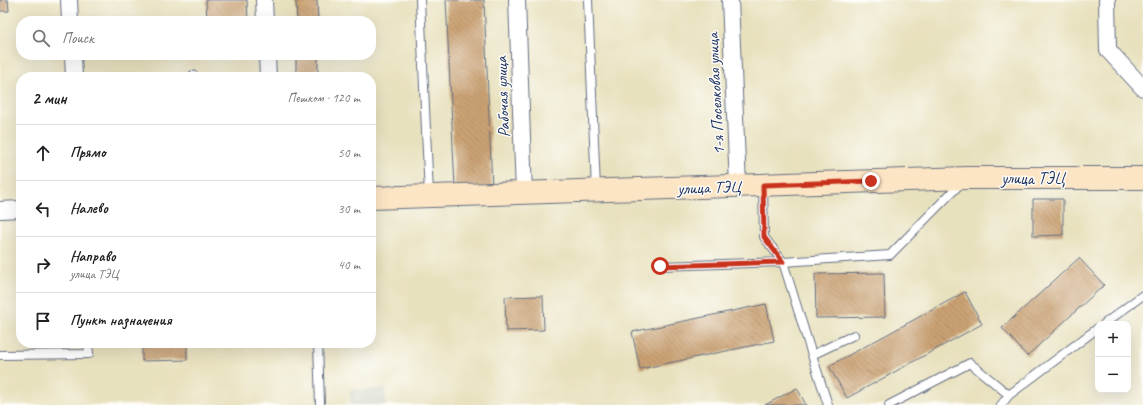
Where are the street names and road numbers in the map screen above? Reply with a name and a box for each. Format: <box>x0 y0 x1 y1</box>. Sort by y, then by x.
street label: 1-я Поселковая улица <box>702 30 729 156</box>
street label: Рабочая улица <box>491 55 514 138</box>
street label: улица ТЭЦ <box>1000 168 1067 189</box>
street label: улица ТЭЦ <box>676 176 743 199</box>

